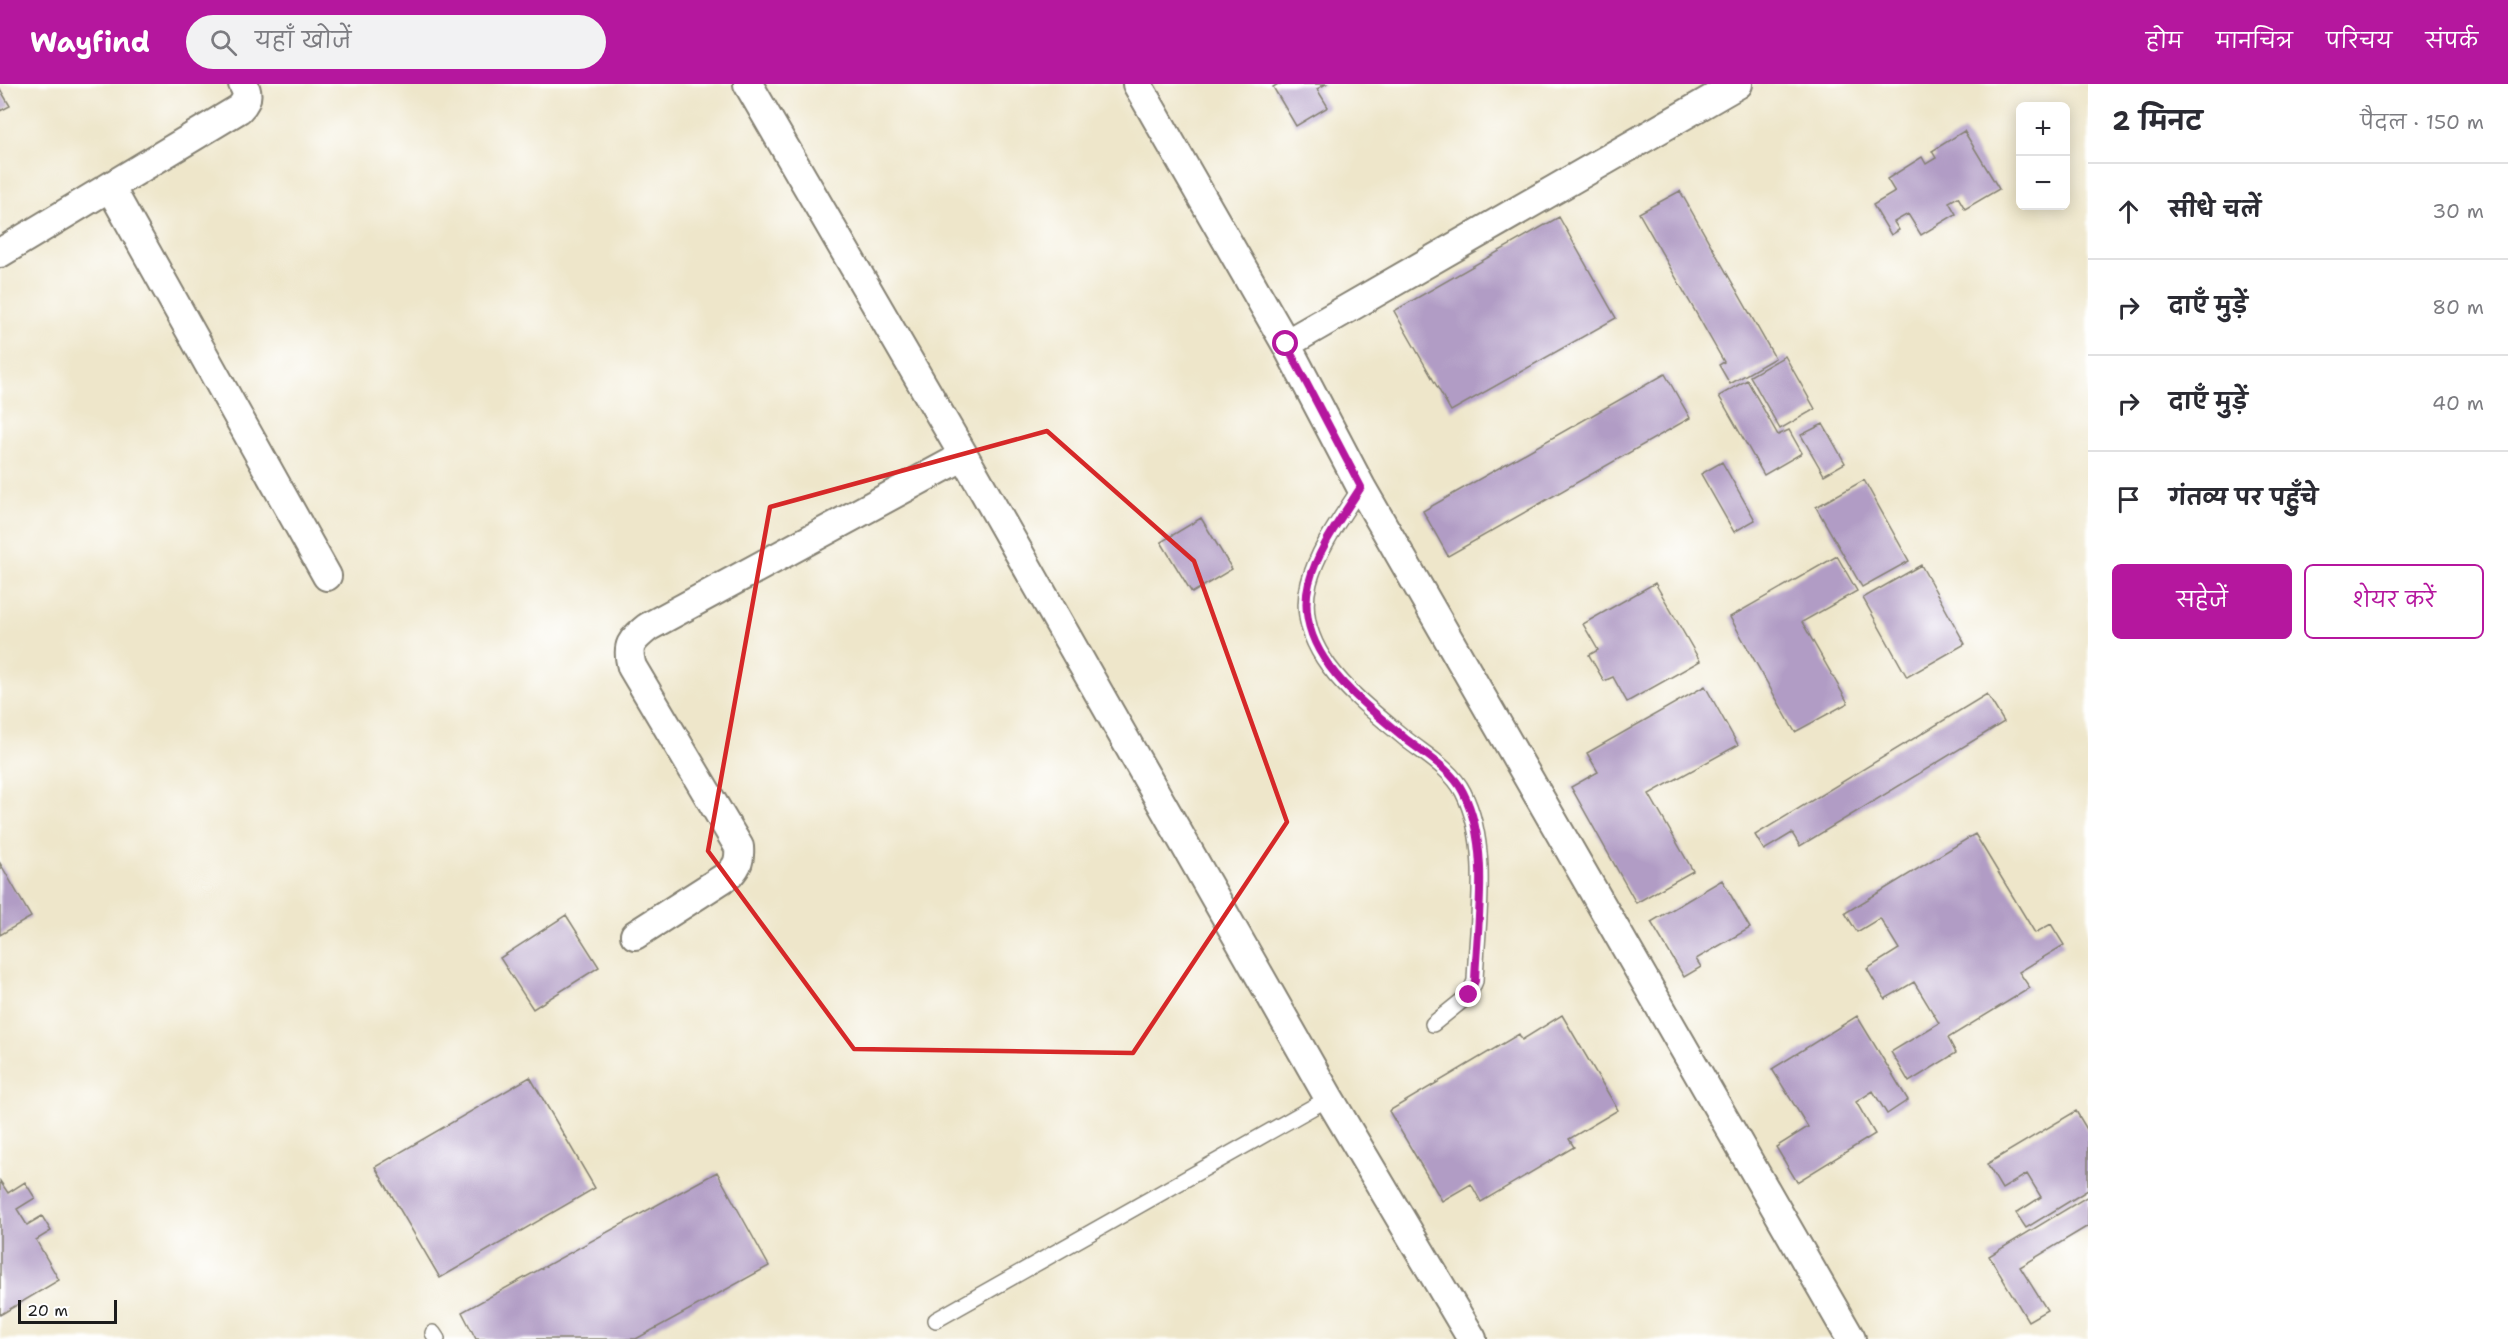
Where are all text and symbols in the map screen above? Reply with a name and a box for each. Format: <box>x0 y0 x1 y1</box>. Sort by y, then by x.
search box <box>186 15 606 69</box>
text: Wayfind <box>30 23 150 61</box>
icon: search <box>207 26 240 59</box>
text: यहाँ खोजें <box>255 26 351 55</box>
text: होम <box>2146 27 2183 55</box>
text: मानचित्र <box>2216 27 2293 55</box>
text: परिचय <box>2326 27 2392 55</box>
text: संपर्क <box>2425 27 2478 55</box>
map controls <box>2016 102 2070 210</box>
button: + <box>2016 102 2070 156</box>
text: 2 मिनट <box>2112 103 2202 138</box>
text: पैदल · 150 m <box>2360 109 2484 135</box>
button: − <box>2016 156 2070 210</box>
icon: ahead <box>2112 195 2145 228</box>
text: सीधे चलें <box>2169 195 2261 224</box>
text: 30 m <box>2432 198 2484 224</box>
icon: right <box>2112 291 2145 324</box>
text: दाएँ मुड़ें <box>2169 291 2248 320</box>
text: 80 m <box>2432 294 2484 320</box>
route start <box>1272 330 1298 356</box>
icon: right <box>2112 387 2145 420</box>
text: दाएँ मुड़ें <box>2169 387 2248 416</box>
text: 40 m <box>2432 390 2484 416</box>
icon: arrive <box>2112 483 2145 516</box>
text: गंतव्य पर पहुँचे <box>2169 483 2318 512</box>
button: सहेजें <box>2112 564 2292 639</box>
button: शेयर करें <box>2304 564 2484 639</box>
route end <box>1455 981 1481 1007</box>
scale bar <box>18 1297 117 1324</box>
text: 20 m <box>27 1300 68 1321</box>

